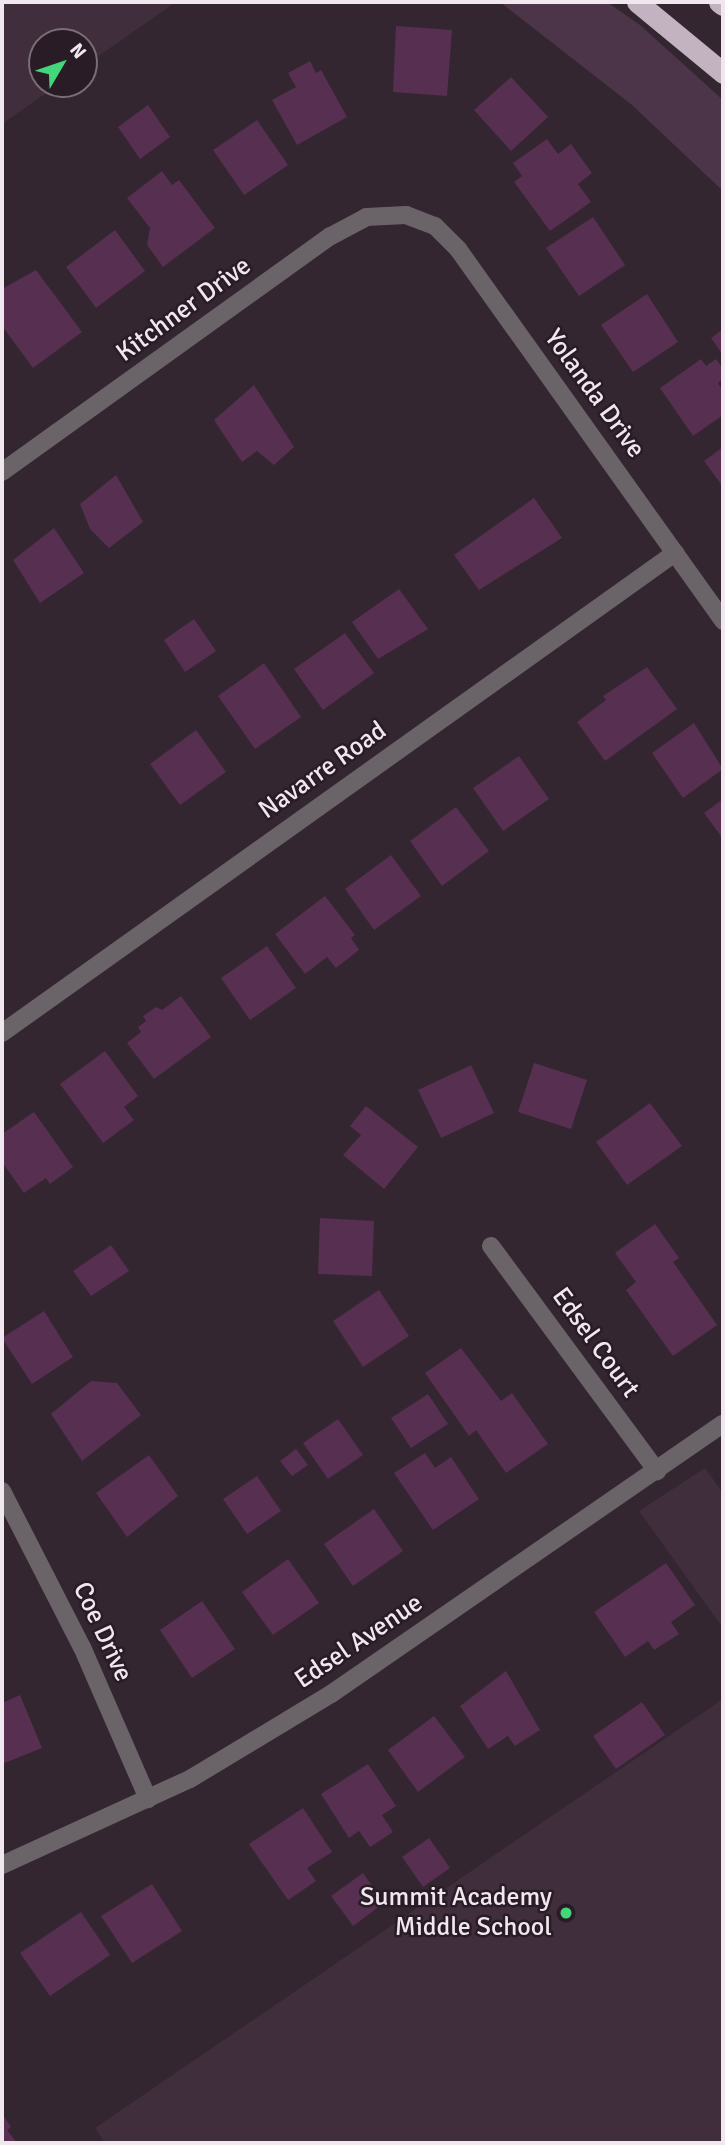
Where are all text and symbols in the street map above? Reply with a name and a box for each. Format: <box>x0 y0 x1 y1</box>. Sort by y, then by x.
north arrow <box>28 28 98 98</box>
text: N <box>64 38 91 64</box>
street label: Kitchner Drive <box>111 251 257 369</box>
street label: Yolanda Drive <box>537 324 651 464</box>
street label: Navarre Road <box>253 716 393 826</box>
street label: Edsel Court <box>545 1282 645 1404</box>
street label: Coe Drive <box>65 1577 139 1687</box>
street label: Edsel Avenue <box>289 1588 429 1696</box>
place label: Summit Academy Middle School <box>360 1882 552 1944</box>
marker: Summit Academy Middle School <box>558 1905 574 1921</box>

